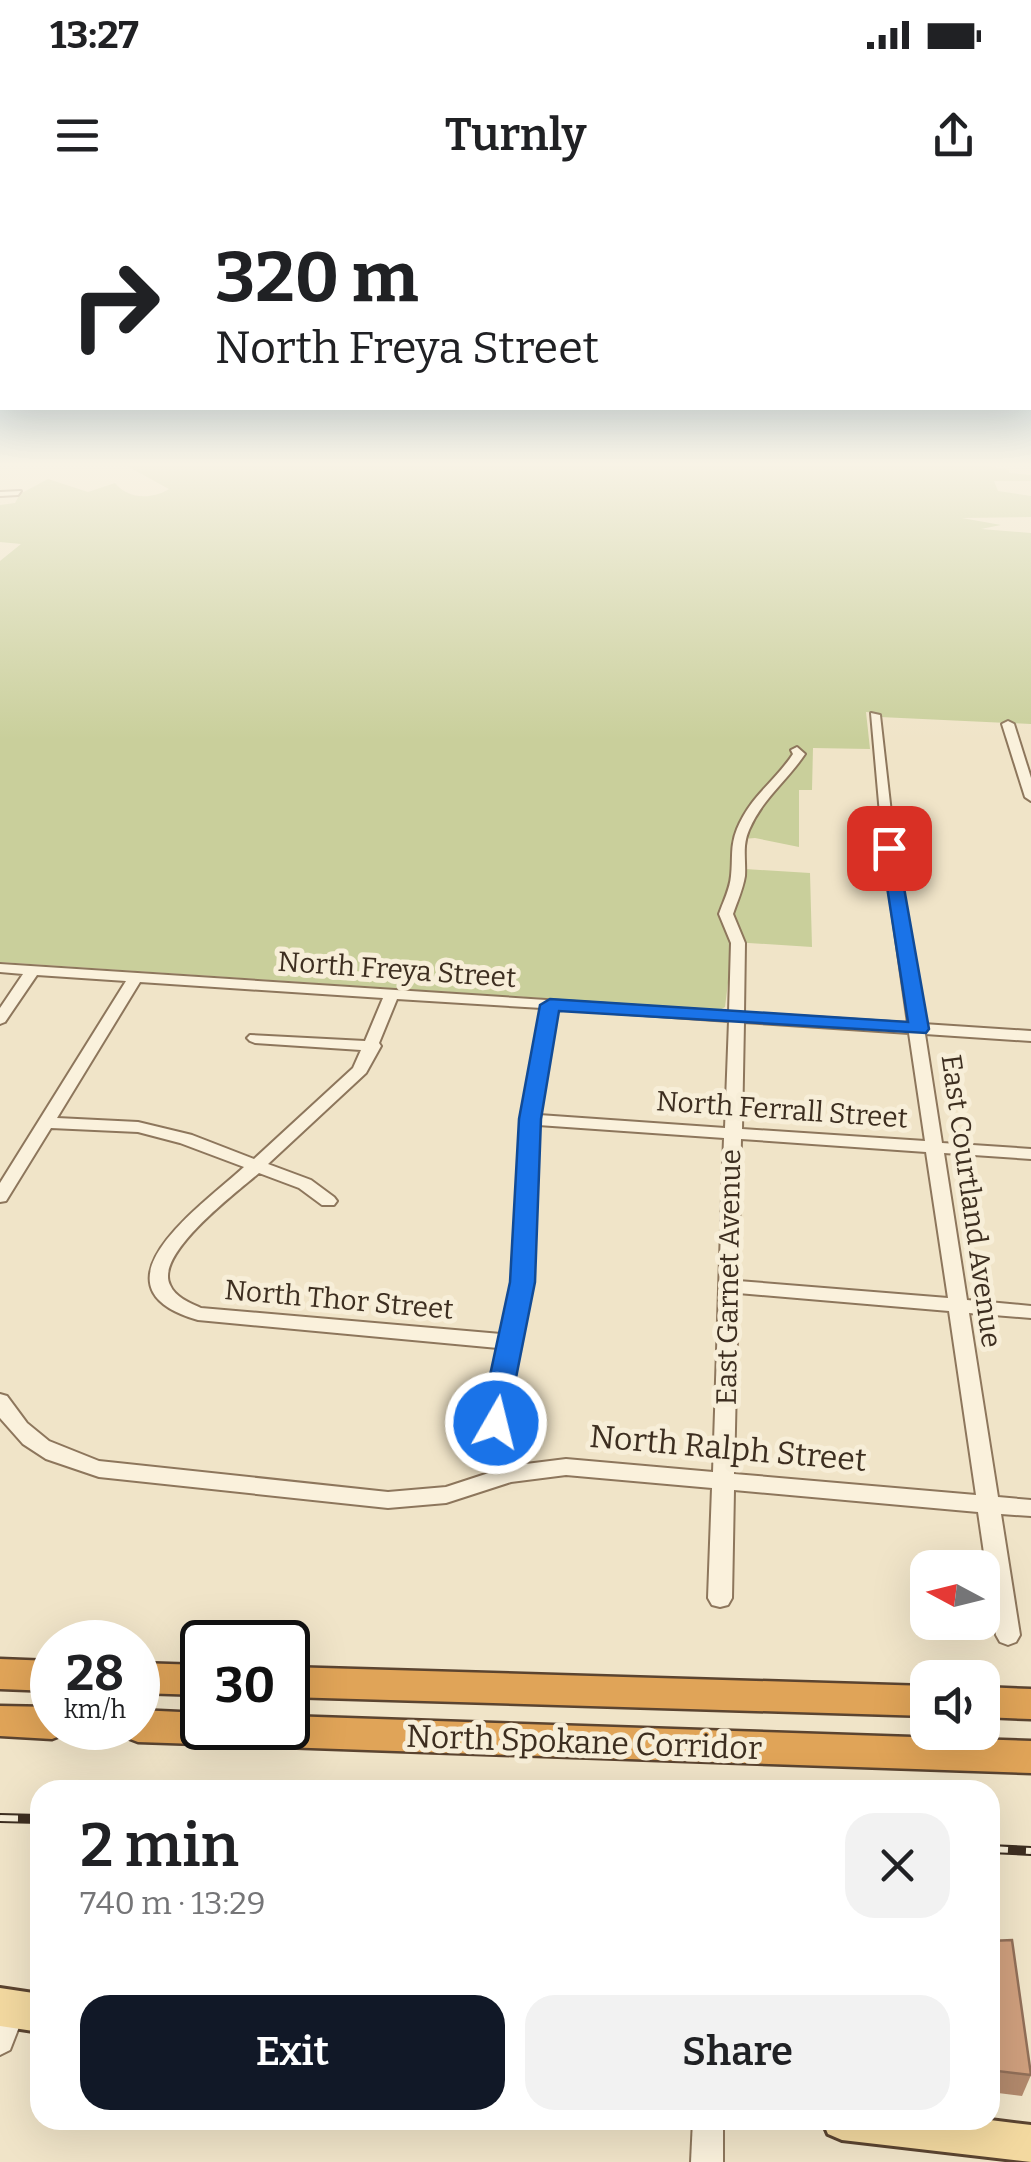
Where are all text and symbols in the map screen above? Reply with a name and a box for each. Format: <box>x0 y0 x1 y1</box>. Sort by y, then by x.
text: 13:27 <box>50 12 139 58</box>
icon: menu <box>50 108 105 163</box>
text: Turnly <box>445 108 586 162</box>
icon: share <box>926 108 981 163</box>
text: 320 m <box>215 236 419 320</box>
icon: right <box>50 240 180 370</box>
text: North Freya Street <box>215 321 599 375</box>
pin <box>847 806 932 891</box>
icon: arrive <box>862 821 917 876</box>
street label: North Freya Street <box>277 945 517 994</box>
street label: East Courtland Avenue <box>935 1052 1008 1350</box>
street label: North Ferrall Street <box>655 1084 909 1135</box>
street label: East Garnet Avenue <box>710 1149 747 1405</box>
street label: North Thor Street <box>223 1273 455 1326</box>
position arrow <box>444 1371 548 1475</box>
street label: North Ralph Street <box>588 1417 868 1479</box>
north arrow <box>910 1550 1000 1640</box>
map controls <box>910 1550 1000 1750</box>
speed limit sign: 30 <box>180 1620 310 1750</box>
text: 28 <box>66 1643 124 1703</box>
button: sound <box>910 1660 1000 1750</box>
text: km/h <box>64 1695 126 1725</box>
street label: North Spokane Corridor <box>405 1717 763 1767</box>
text: 2 min <box>80 1810 239 1882</box>
button: close <box>845 1813 950 1918</box>
text: 740 m · 13:29 <box>80 1884 266 1922</box>
button: Exit <box>80 1995 505 2110</box>
button: Share <box>525 1995 950 2110</box>

